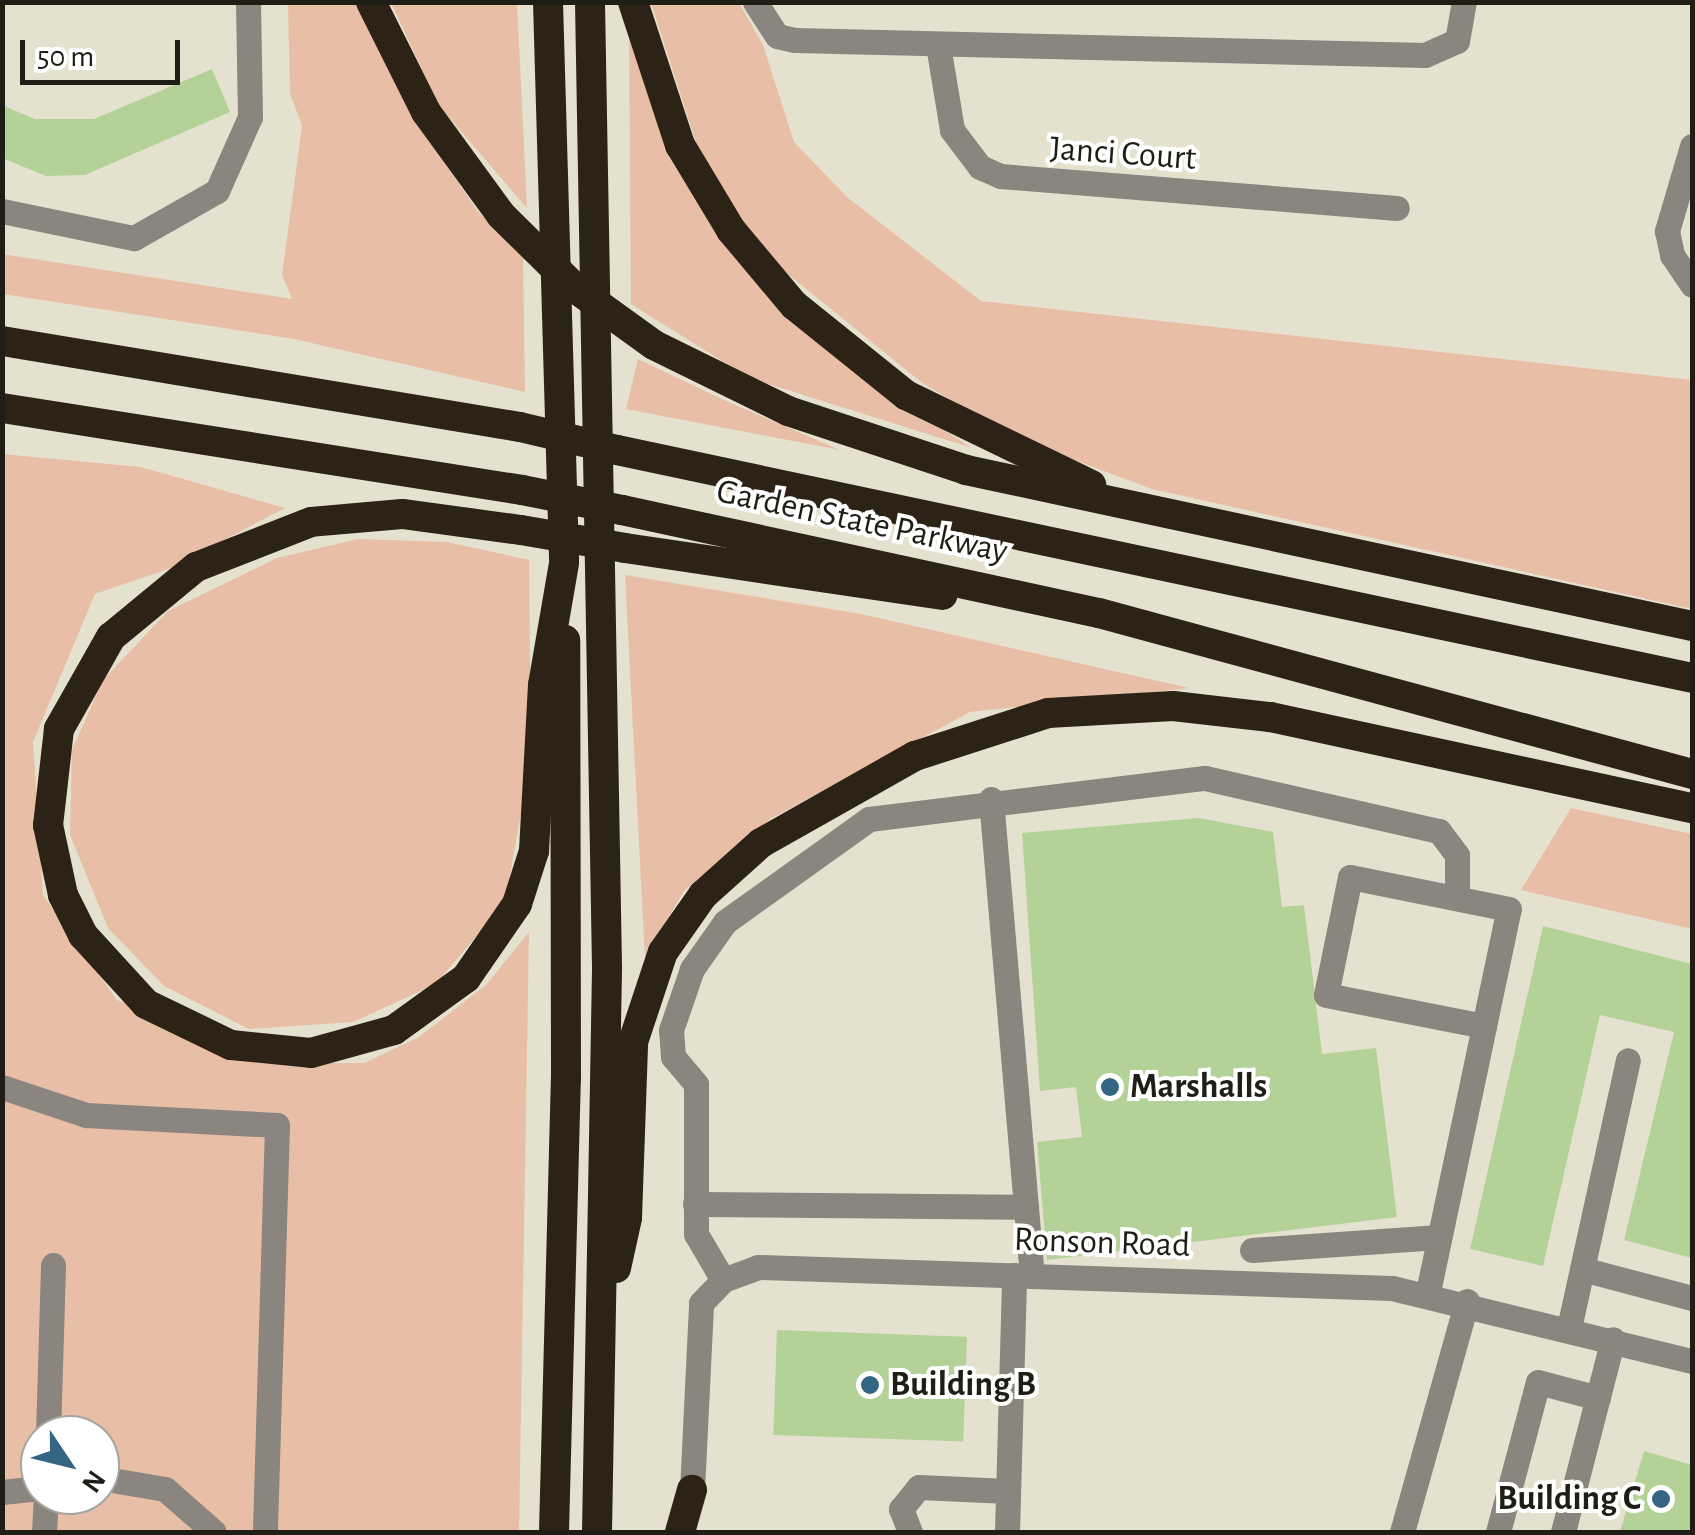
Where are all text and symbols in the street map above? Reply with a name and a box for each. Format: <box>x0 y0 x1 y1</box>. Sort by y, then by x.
scale bar <box>25 20 185 82</box>
text: 50 m <box>37 42 94 72</box>
street label: Janci Court <box>1049 128 1197 180</box>
street label: Garden State Parkway <box>713 471 1011 573</box>
place label: Marshalls <box>1130 1066 1267 1108</box>
marker: Marshalls <box>1099 1076 1121 1098</box>
street label: Ronson Road <box>1013 1219 1191 1267</box>
place label: Building B <box>890 1364 1036 1406</box>
marker: Building B <box>859 1374 881 1396</box>
north arrow <box>20 1415 120 1515</box>
text: N <box>76 1465 110 1497</box>
place label: Building C <box>1497 1478 1641 1520</box>
marker: Building C <box>1650 1488 1672 1510</box>

